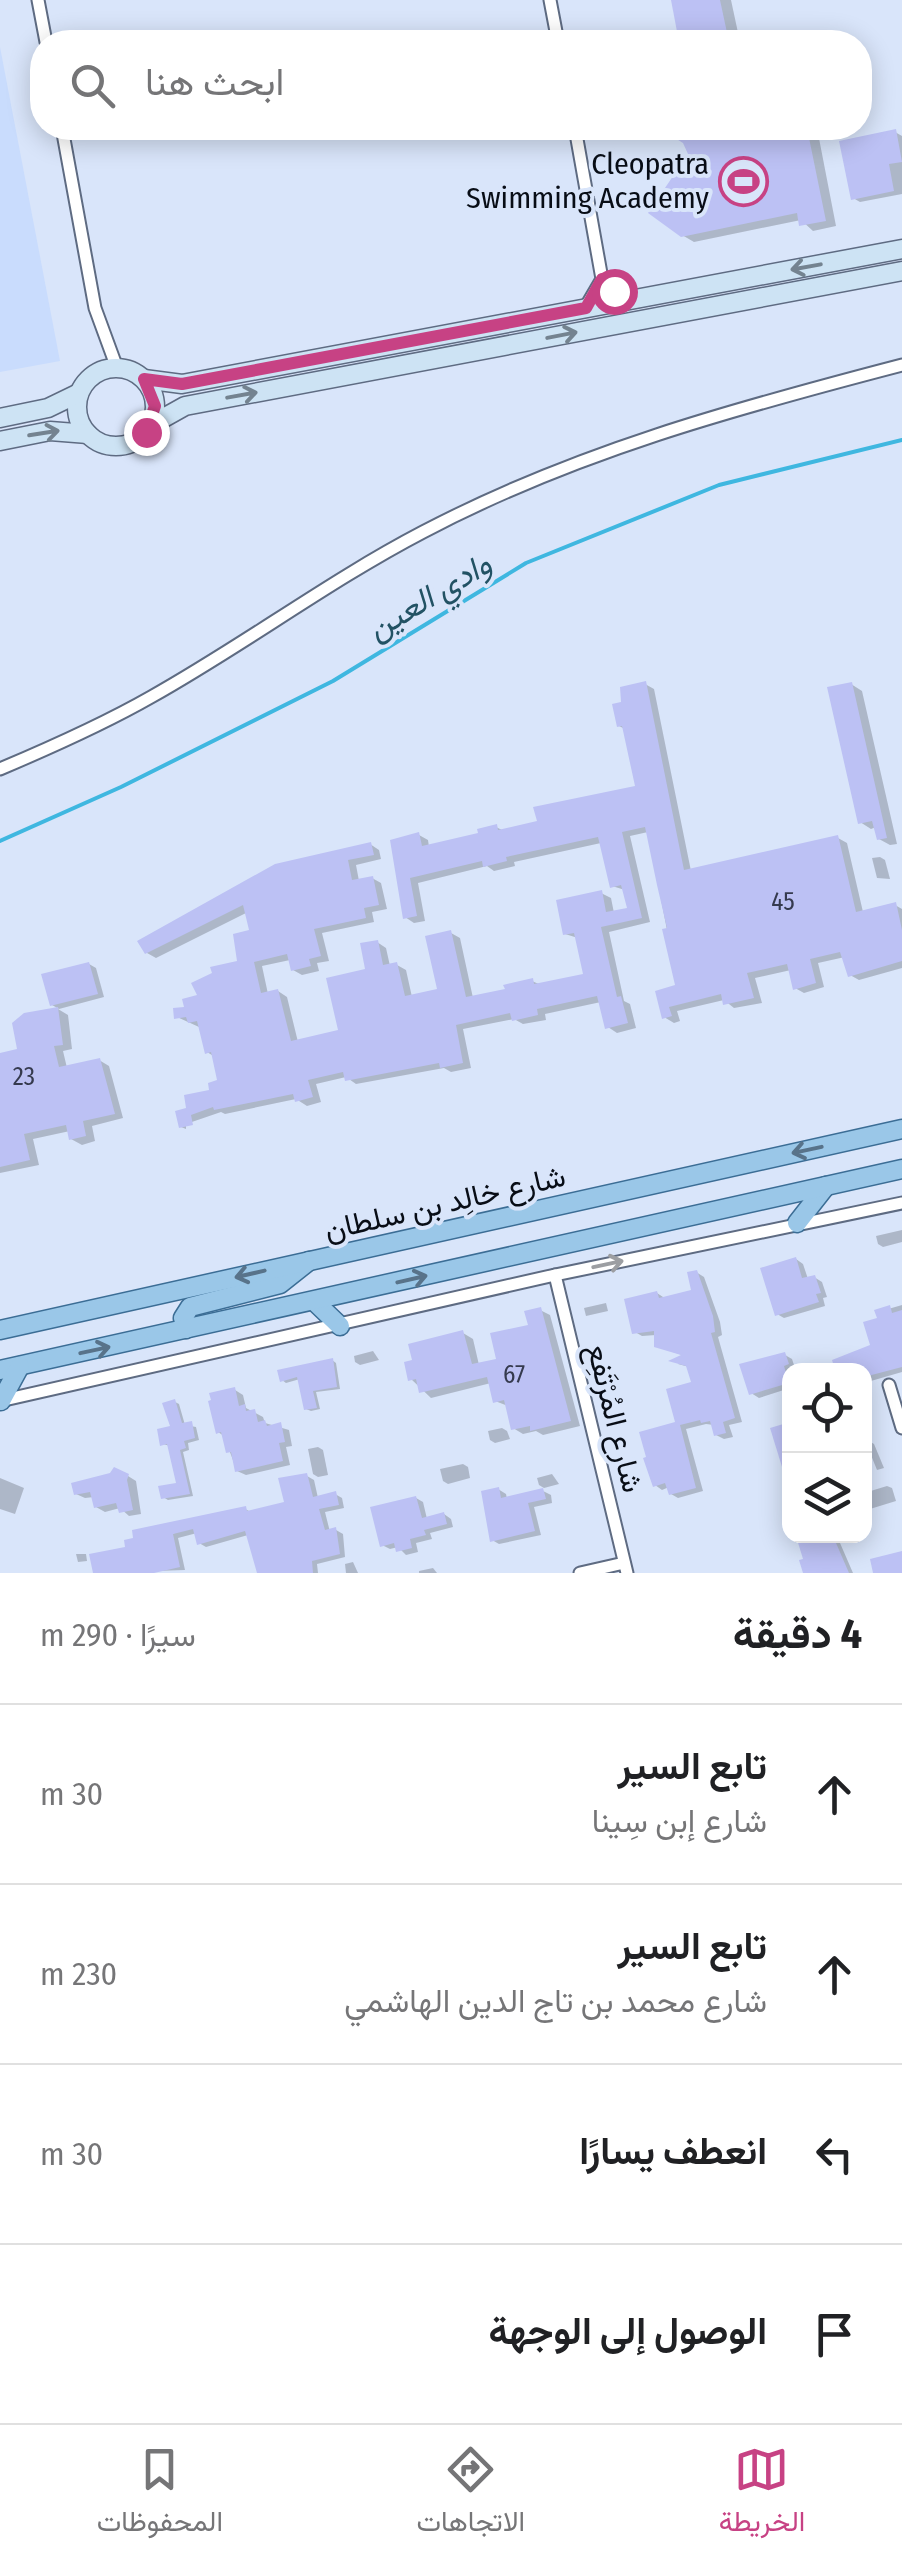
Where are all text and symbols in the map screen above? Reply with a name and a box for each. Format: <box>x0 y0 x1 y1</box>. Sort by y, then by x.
search box <box>30 30 872 140</box>
icon: search <box>65 58 120 113</box>
text: ابحث هنا <box>145 59 284 105</box>
place label: Cleopatra Swimming Academy <box>466 146 710 216</box>
sports icon: Cleopatra Swimming Academy <box>718 155 770 207</box>
one-way arrow <box>790 258 823 277</box>
route start <box>592 269 638 315</box>
one-way arrow <box>545 325 577 344</box>
one-way arrow <box>225 385 258 404</box>
route end <box>124 410 170 456</box>
one-way arrow <box>27 424 60 442</box>
water label: وادي العين <box>360 544 501 654</box>
house number: 45 <box>771 887 795 917</box>
house number: 23 <box>13 1062 35 1092</box>
one-way arrow <box>792 1142 824 1160</box>
street label: شارع خالِد بن سلطان <box>321 1158 569 1250</box>
one-way arrow <box>591 1253 623 1272</box>
one-way arrow <box>235 1266 267 1284</box>
one-way arrow <box>396 1268 428 1287</box>
one-way arrow <box>78 1339 110 1358</box>
street label: شارع المُرْتَفِع <box>577 1340 651 1497</box>
house number: 67 <box>503 1360 525 1390</box>
map controls <box>782 1363 872 1543</box>
button: locate <box>782 1363 872 1453</box>
button: layers <box>782 1453 872 1543</box>
text: 4 دقيقة <box>733 1609 862 1659</box>
text: سيرًا · 290 m <box>40 1616 196 1654</box>
text: تابع السير <box>617 1743 767 1789</box>
icon: ahead <box>807 1767 862 1822</box>
text: 30 m <box>40 1775 103 1813</box>
text: شارع إبن سِينا <box>592 1802 767 1840</box>
text: تابع السير <box>617 1923 767 1969</box>
icon: ahead <box>807 1947 862 2002</box>
text: 230 m <box>40 1955 117 1993</box>
text: شارع محمد بن تاج الدين الهاشمي <box>344 1982 767 2020</box>
icon: left <box>807 2127 862 2182</box>
text: انعطف يسارًا <box>579 2128 767 2174</box>
text: 30 m <box>40 2135 103 2173</box>
icon: arrive <box>807 2307 862 2362</box>
text: الوصول إلى الوجهة <box>488 2308 767 2354</box>
tab: المحفوظات <box>97 2442 223 2546</box>
tab: الاتجاهات <box>416 2442 525 2546</box>
tab: الخريطة <box>719 2442 805 2546</box>

